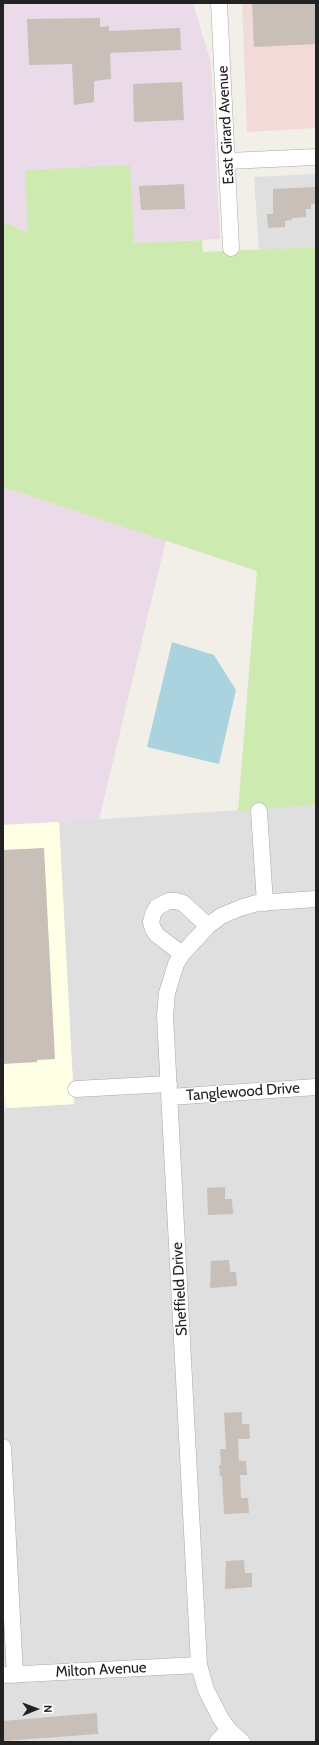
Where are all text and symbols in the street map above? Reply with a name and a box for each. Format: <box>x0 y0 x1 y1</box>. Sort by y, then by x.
street label: East Girard Avenue <box>214 65 238 185</box>
street label: Tanglewood Drive <box>186 1079 300 1105</box>
street label: Sheffield Drive <box>169 1242 191 1336</box>
street label: Milton Avenue <box>55 1659 147 1681</box>
north arrow <box>16 1689 56 1729</box>
text: N <box>41 1705 55 1713</box>

